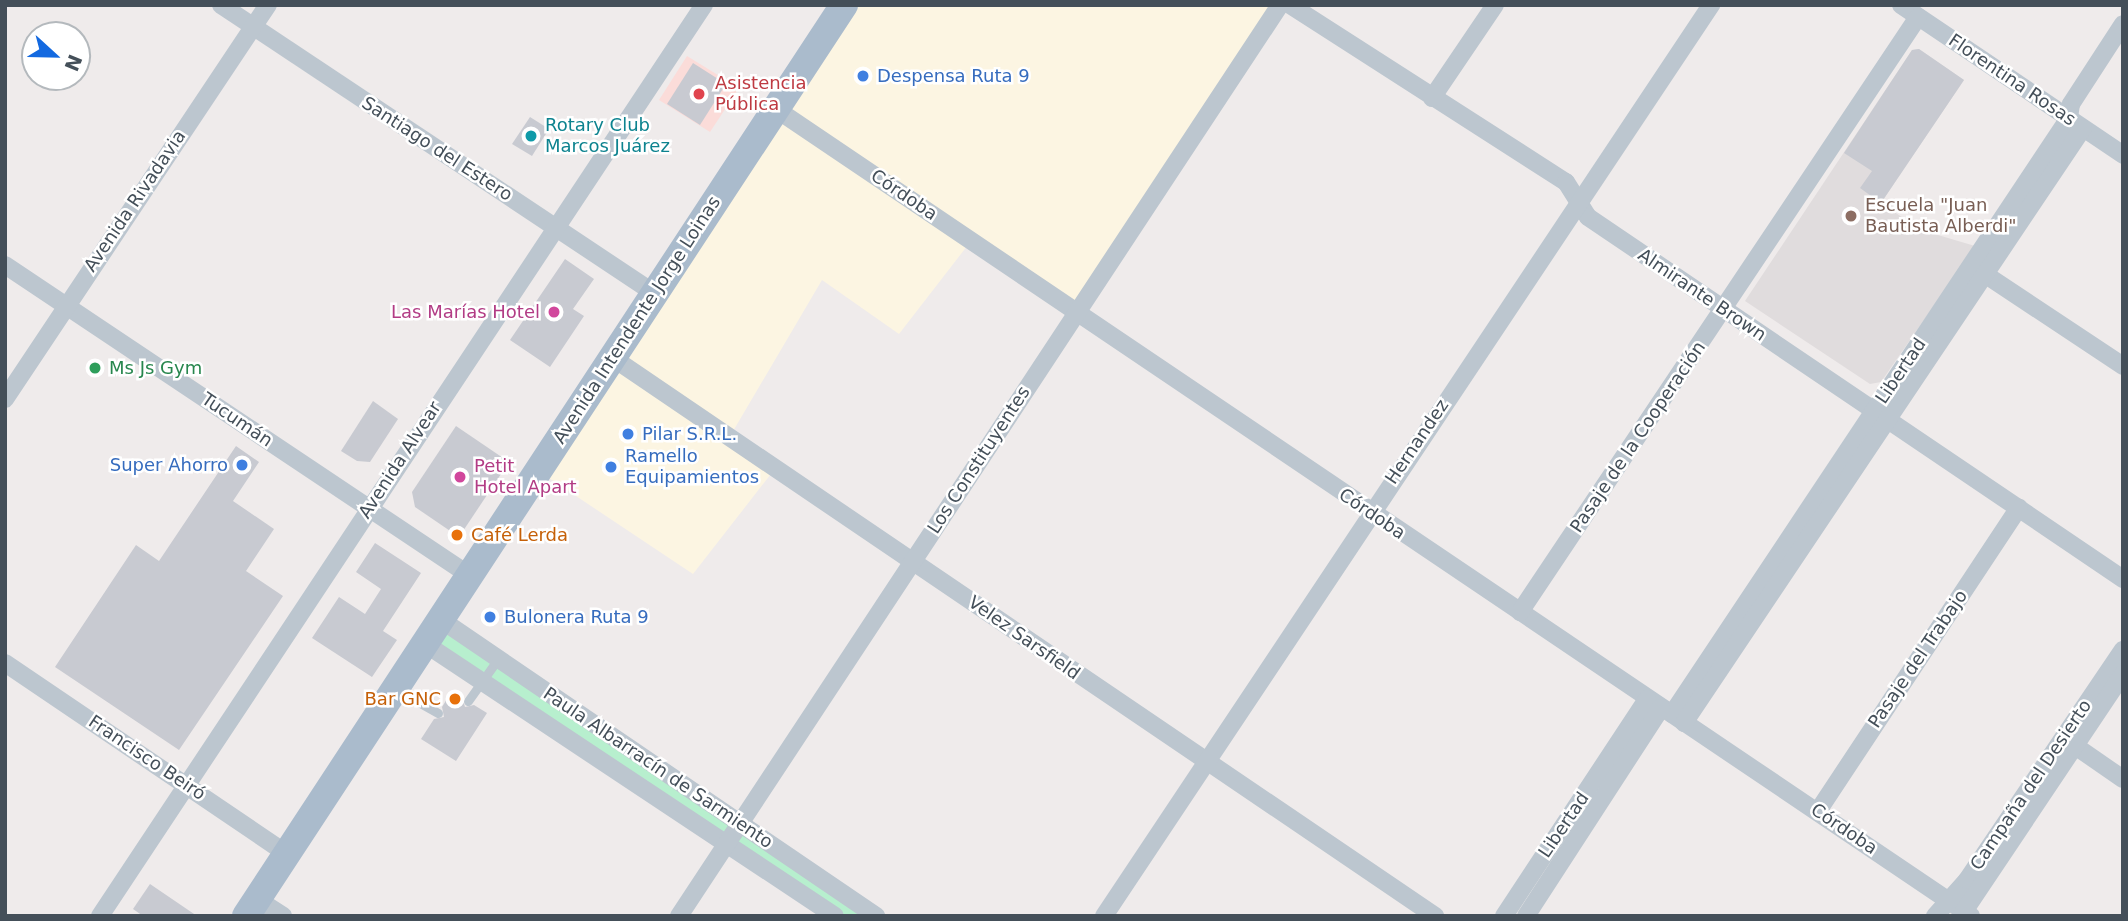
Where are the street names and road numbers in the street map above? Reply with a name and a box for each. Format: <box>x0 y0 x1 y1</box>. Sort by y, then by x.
street label: Florentina Rosas <box>1944 30 2080 130</box>
street label: Santiago del Estero <box>358 92 516 206</box>
street label: Avenida Rivadavia <box>80 126 190 276</box>
street label: Córdoba <box>867 165 941 225</box>
street label: Avenida Intendente Jorge Loinas <box>549 192 725 448</box>
street label: Almirante Brown <box>1634 244 1770 346</box>
street label: Libertad <box>1871 334 1931 408</box>
street label: Pasaje de la Cooperación <box>1566 337 1710 537</box>
street label: Los Constituyentes <box>923 382 1035 538</box>
street label: Tucumán <box>197 388 277 452</box>
street label: Hernandez <box>1381 396 1453 488</box>
street label: Avenida Alvear <box>354 397 446 523</box>
street label: Córdoba <box>1335 484 1409 544</box>
street label: Pasaje del Trabajo <box>1864 586 1972 732</box>
street label: Velez Sarsfield <box>964 591 1084 685</box>
street label: Paula Albarracín de Sarmiento <box>539 683 777 853</box>
street label: Campaña del Desierto <box>1966 696 2096 874</box>
street label: Francisco Beiró <box>84 711 210 805</box>
street label: Libertad <box>1534 788 1594 862</box>
street label: Córdoba <box>1807 799 1881 859</box>

